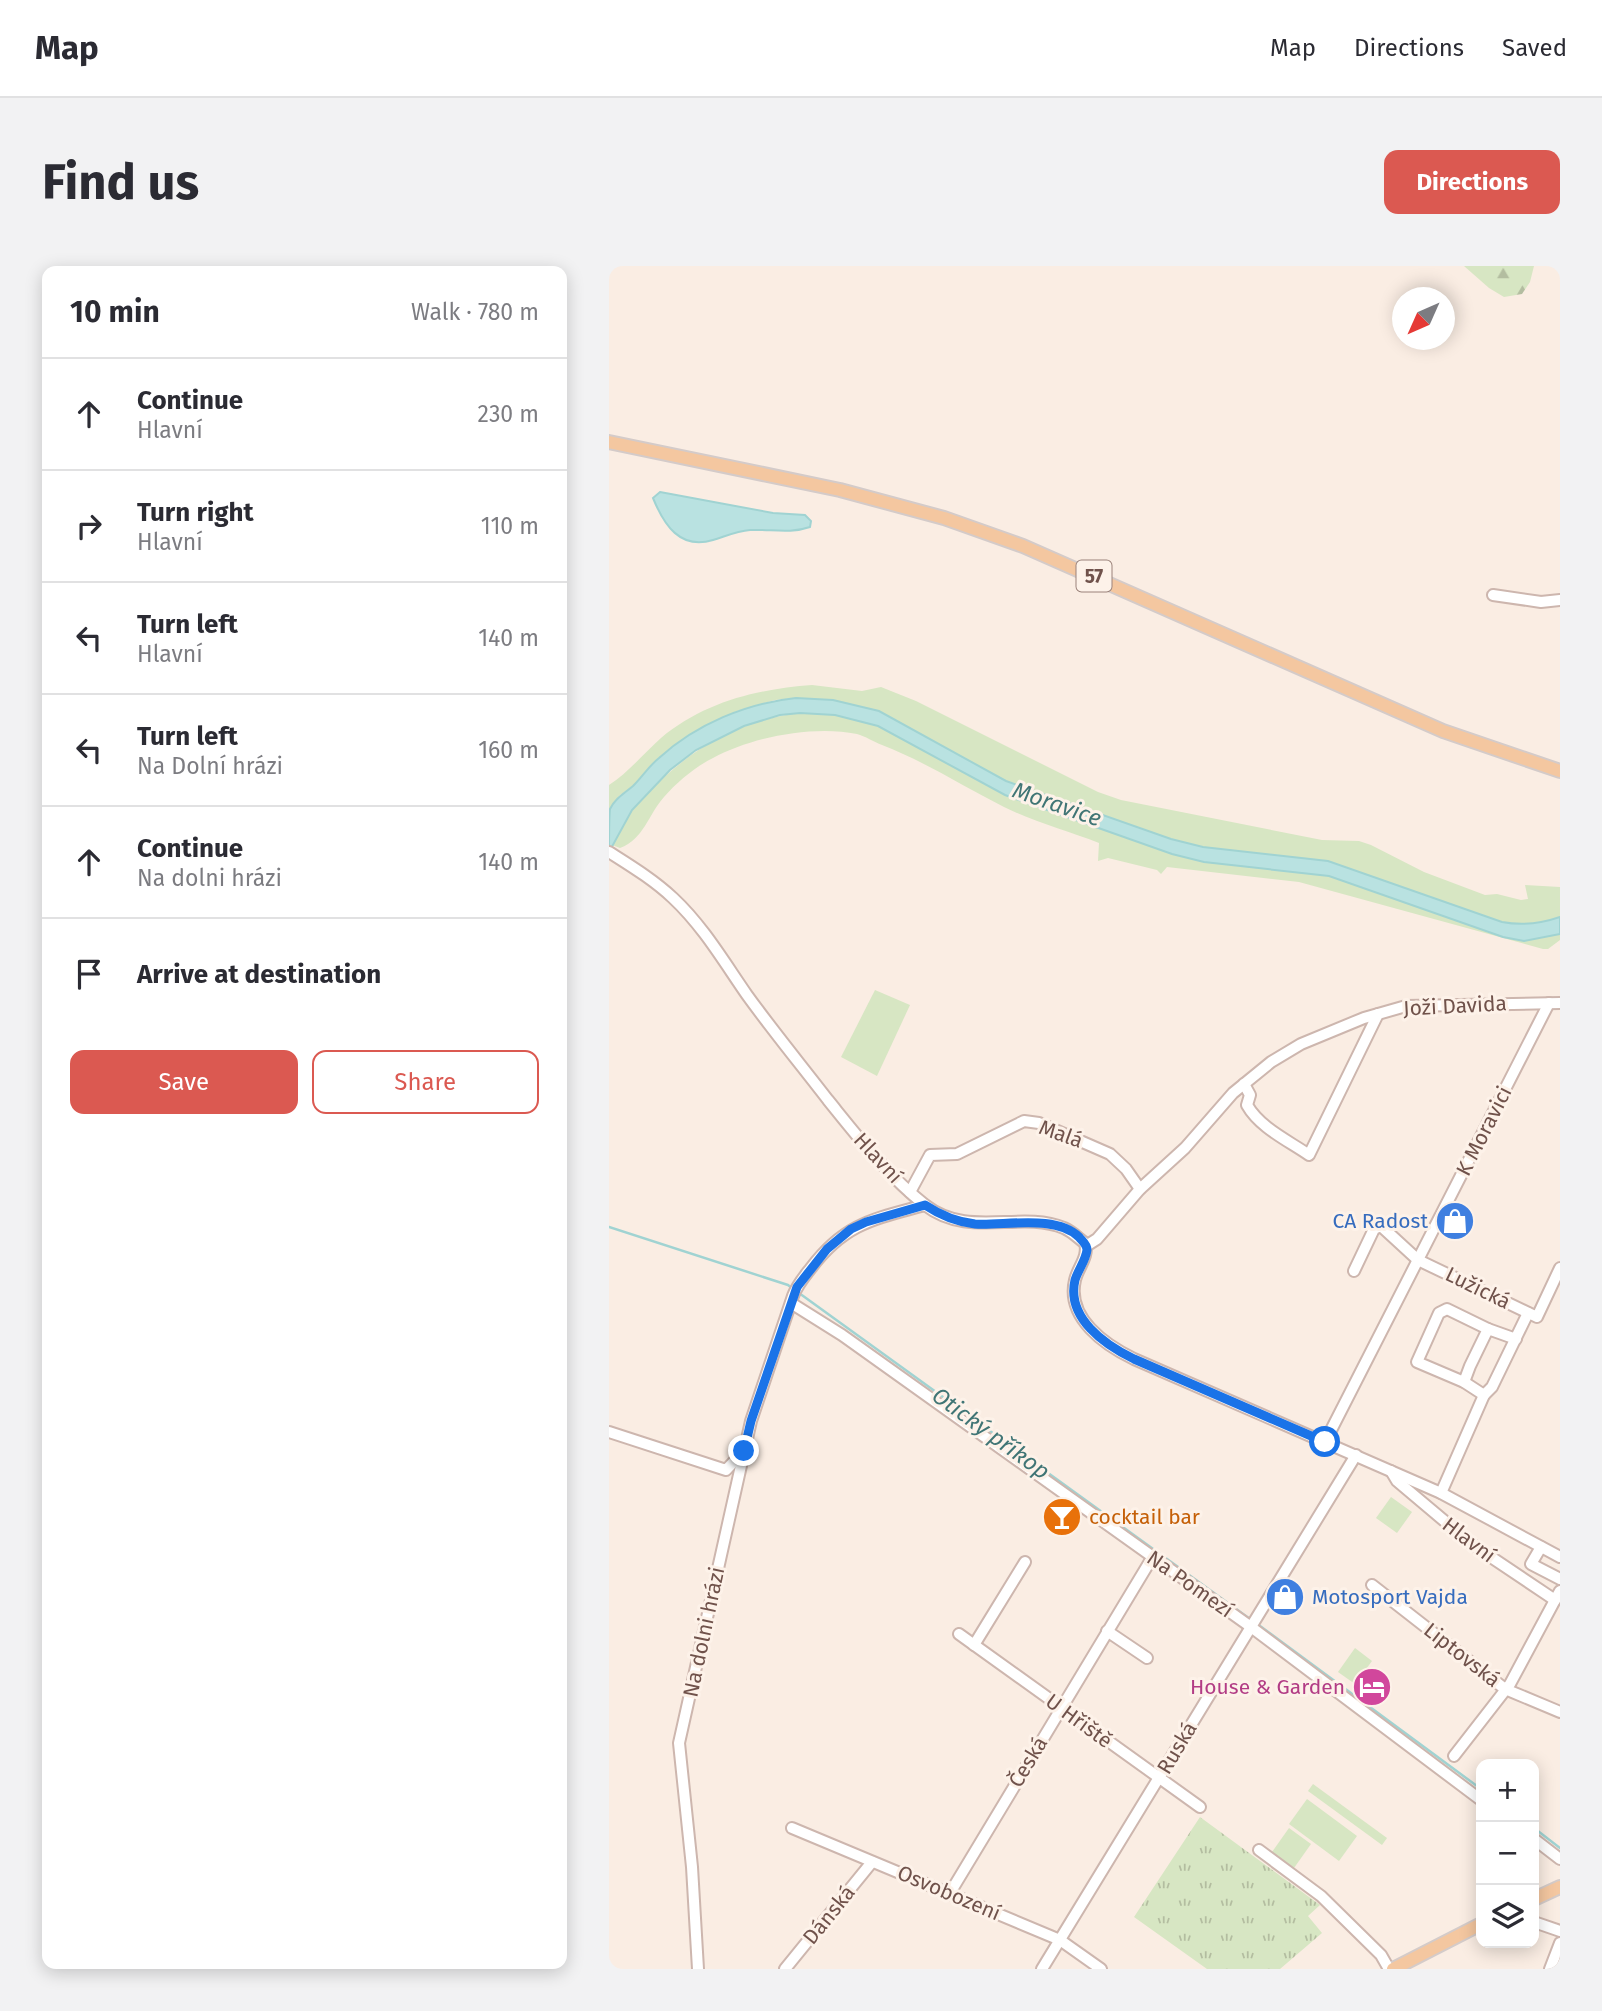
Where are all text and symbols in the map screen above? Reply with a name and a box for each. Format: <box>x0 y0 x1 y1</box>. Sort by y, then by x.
text: Map <box>35 28 99 68</box>
text: Map <box>1270 34 1316 62</box>
text: Directions <box>1354 34 1464 62</box>
text: Saved <box>1502 34 1567 62</box>
button: Directions <box>1384 150 1560 214</box>
text: Find us <box>42 153 199 212</box>
north arrow <box>1392 287 1455 350</box>
text: 10 min <box>70 294 160 330</box>
text: Walk · 780 m <box>411 298 539 326</box>
text: Continue <box>137 385 243 416</box>
icon: ahead <box>70 395 108 433</box>
text: 230 m <box>478 400 539 428</box>
text: Hlavní <box>137 416 203 444</box>
text: Turn right <box>137 497 254 528</box>
icon: right <box>70 507 108 545</box>
text: 110 m <box>481 512 539 540</box>
text: Hlavní <box>137 528 203 556</box>
road number: 57 <box>1077 560 1112 592</box>
text: Turn left <box>137 609 238 640</box>
icon: left <box>70 619 108 657</box>
text: 140 m <box>478 624 539 652</box>
text: Hlavní <box>137 640 203 668</box>
text: Turn left <box>137 721 238 752</box>
icon: left <box>70 731 108 769</box>
text: 160 m <box>478 736 539 764</box>
text: Na Dolní hrázi <box>137 752 283 780</box>
water label: Moravice <box>1009 776 1105 832</box>
text: Continue <box>137 833 243 864</box>
icon: ahead <box>70 843 108 881</box>
text: 140 m <box>478 848 539 876</box>
text: Na dolni hrázi <box>137 864 282 892</box>
icon: arrive <box>70 955 108 993</box>
text: Arrive at destination <box>137 959 381 990</box>
street label: Joži Davida <box>1402 990 1508 1022</box>
button: Save <box>70 1050 298 1114</box>
button: Share <box>312 1050 539 1114</box>
street label: K Moravici <box>1450 1082 1518 1180</box>
street label: Malá <box>1035 1114 1087 1154</box>
street label: Hlavní <box>848 1127 908 1189</box>
shop icon: CA Radost <box>1434 1200 1476 1242</box>
place label: CA Radost <box>1333 1208 1428 1234</box>
street label: Lužická <box>1441 1261 1515 1315</box>
water label: Otický příkop <box>927 1381 1055 1485</box>
route start <box>1309 1426 1340 1457</box>
route end <box>728 1435 759 1466</box>
bar icon: cocktail bar <box>1041 1496 1083 1538</box>
place label: cocktail bar <box>1089 1504 1200 1530</box>
street label: Hlavní <box>1437 1512 1501 1568</box>
street label: Na Pomezí <box>1142 1545 1238 1623</box>
street label: Na dolni hrázi <box>678 1565 730 1699</box>
shop icon: Motosport Vajda <box>1264 1576 1306 1618</box>
place label: Motosport Vajda <box>1312 1584 1468 1610</box>
street label: Liptovská <box>1418 1617 1506 1693</box>
hotel icon: House & Garden <box>1351 1666 1393 1708</box>
place label: House & Garden <box>1190 1674 1345 1700</box>
street label: U Hřiště <box>1040 1688 1118 1754</box>
street label: Ruská <box>1151 1717 1203 1779</box>
street label: Česká <box>1003 1732 1053 1792</box>
map controls <box>1476 1759 1539 1948</box>
button: + <box>1476 1759 1539 1822</box>
button: − <box>1476 1822 1539 1885</box>
street label: Osvobození <box>893 1860 1005 1926</box>
street label: Dánská <box>797 1880 861 1950</box>
button: layers <box>1476 1885 1539 1948</box>

